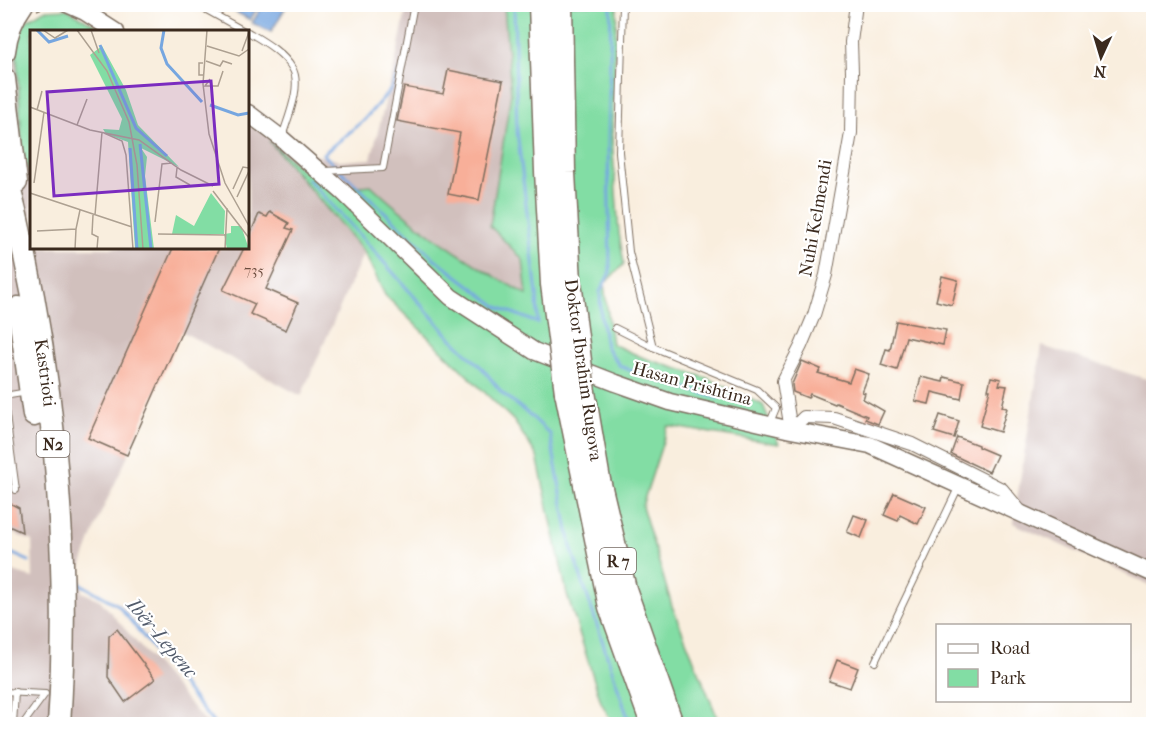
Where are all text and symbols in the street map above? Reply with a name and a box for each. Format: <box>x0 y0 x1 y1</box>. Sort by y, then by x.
north arrow <box>1071 27 1131 87</box>
inset map <box>30 30 249 249</box>
text: N <box>1092 62 1107 81</box>
street label: Nuhi Kelmendi <box>795 157 837 278</box>
house number: 735 <box>244 261 264 279</box>
street label: Doktor Ibrahim Rugova <box>560 277 606 463</box>
street label: Kastrioti <box>30 337 60 409</box>
street label: Hasan Prishtina <box>630 358 755 410</box>
road number: N2 <box>36 431 70 457</box>
road number: R 7 <box>600 548 636 574</box>
water label: Ibër-Lepenc <box>121 593 202 683</box>
legend <box>936 624 1131 702</box>
text: Road <box>990 638 1030 659</box>
text: Park <box>990 668 1027 689</box>

